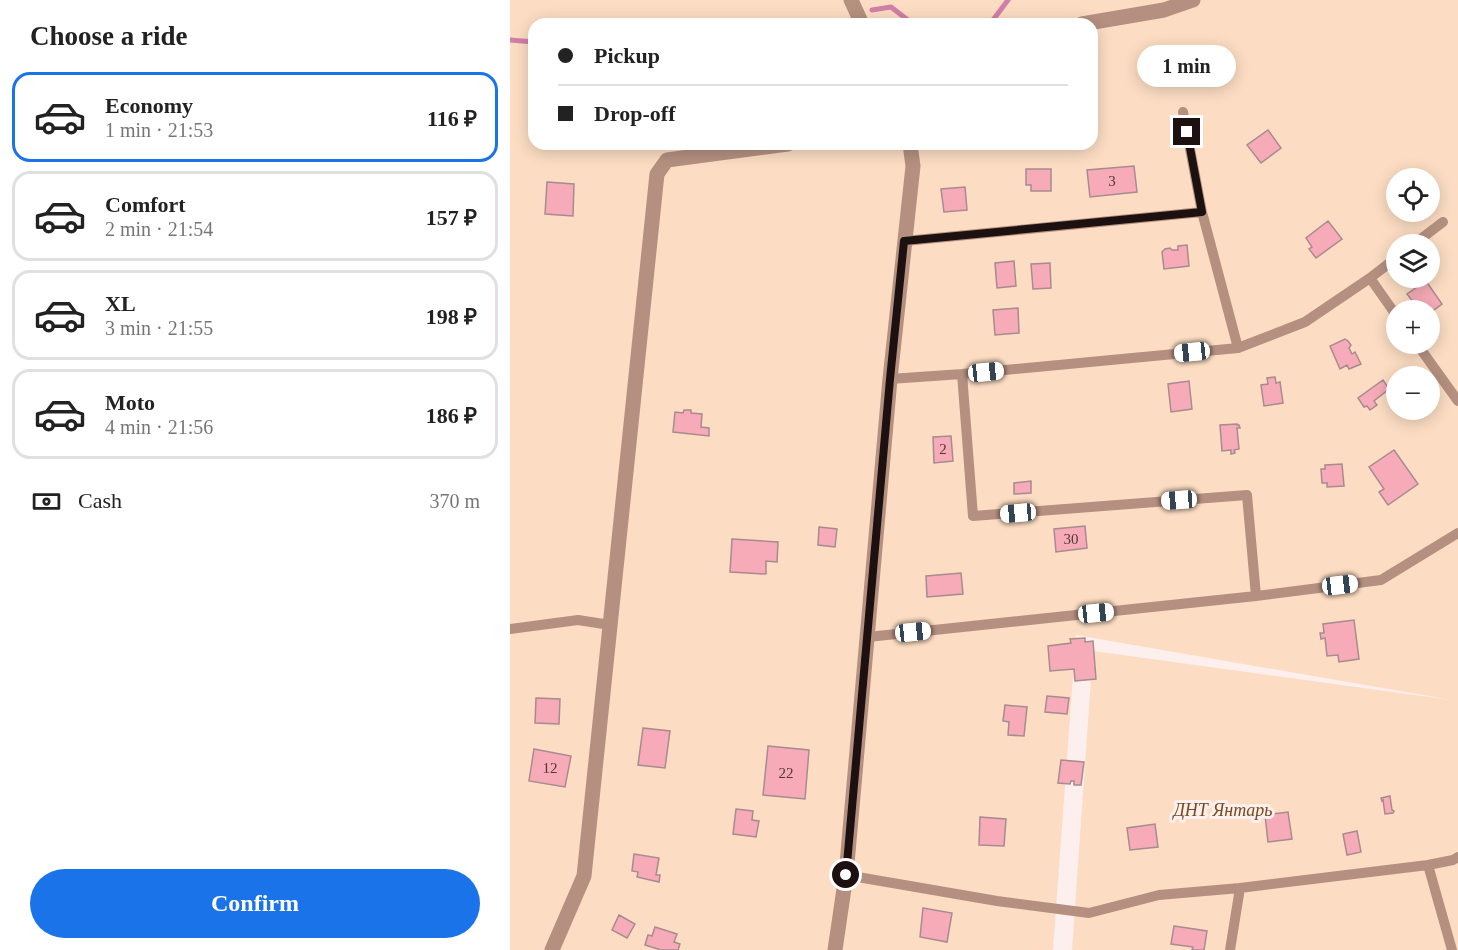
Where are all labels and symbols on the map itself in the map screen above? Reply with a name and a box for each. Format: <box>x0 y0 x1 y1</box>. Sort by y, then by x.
callout: 1 min <box>1138 45 1236 87</box>
route end <box>1173 118 1200 145</box>
house number: 3 <box>1108 173 1116 189</box>
car <box>1173 341 1211 363</box>
car <box>967 361 1005 383</box>
house number: 2 <box>939 441 947 457</box>
car <box>1160 490 1198 510</box>
car <box>999 502 1037 524</box>
house number: 30 <box>1064 531 1079 547</box>
car <box>1321 574 1359 596</box>
car <box>1077 602 1115 624</box>
car <box>894 621 932 643</box>
house number: 12 <box>543 760 558 776</box>
house number: 22 <box>779 765 794 781</box>
park label: ДНТ Янтарь <box>1171 800 1273 820</box>
route start <box>832 861 859 888</box>

